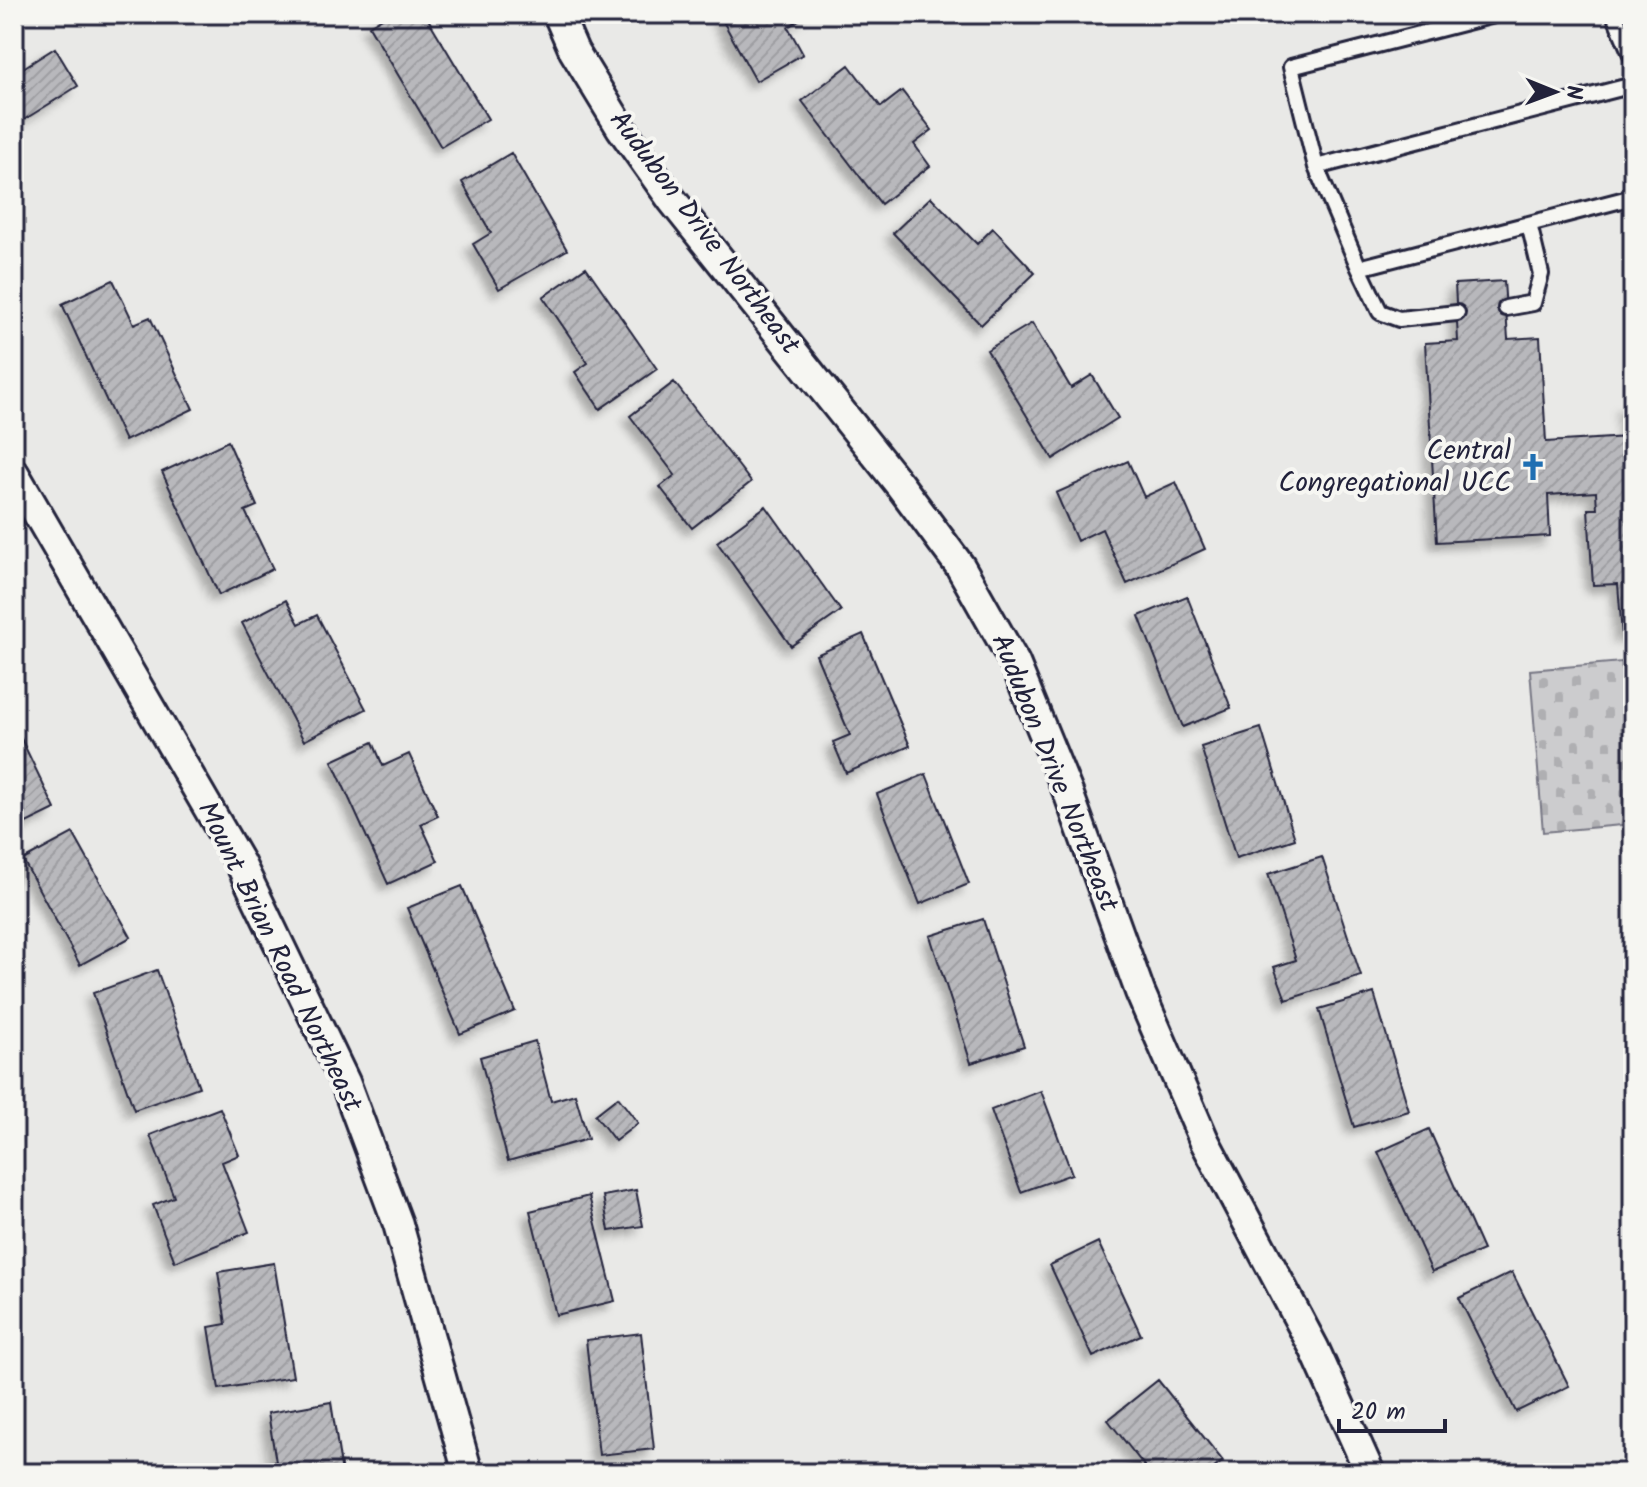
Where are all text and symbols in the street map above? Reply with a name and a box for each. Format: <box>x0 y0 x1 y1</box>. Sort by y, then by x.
north arrow <box>1515 52 1595 132</box>
text: N <box>1555 85 1590 100</box>
street label: Audubon Drive Northeast <box>597 101 812 366</box>
place label: Central Congregational UCC <box>1278 429 1511 506</box>
church icon: Central Congregational UCC <box>1518 452 1548 482</box>
street label: Audubon Drive Northeast <box>978 627 1131 920</box>
street label: Mount Brian Road Northeast <box>184 794 374 1121</box>
scale bar <box>1339 1383 1445 1433</box>
text: 20 m <box>1351 1393 1406 1432</box>

